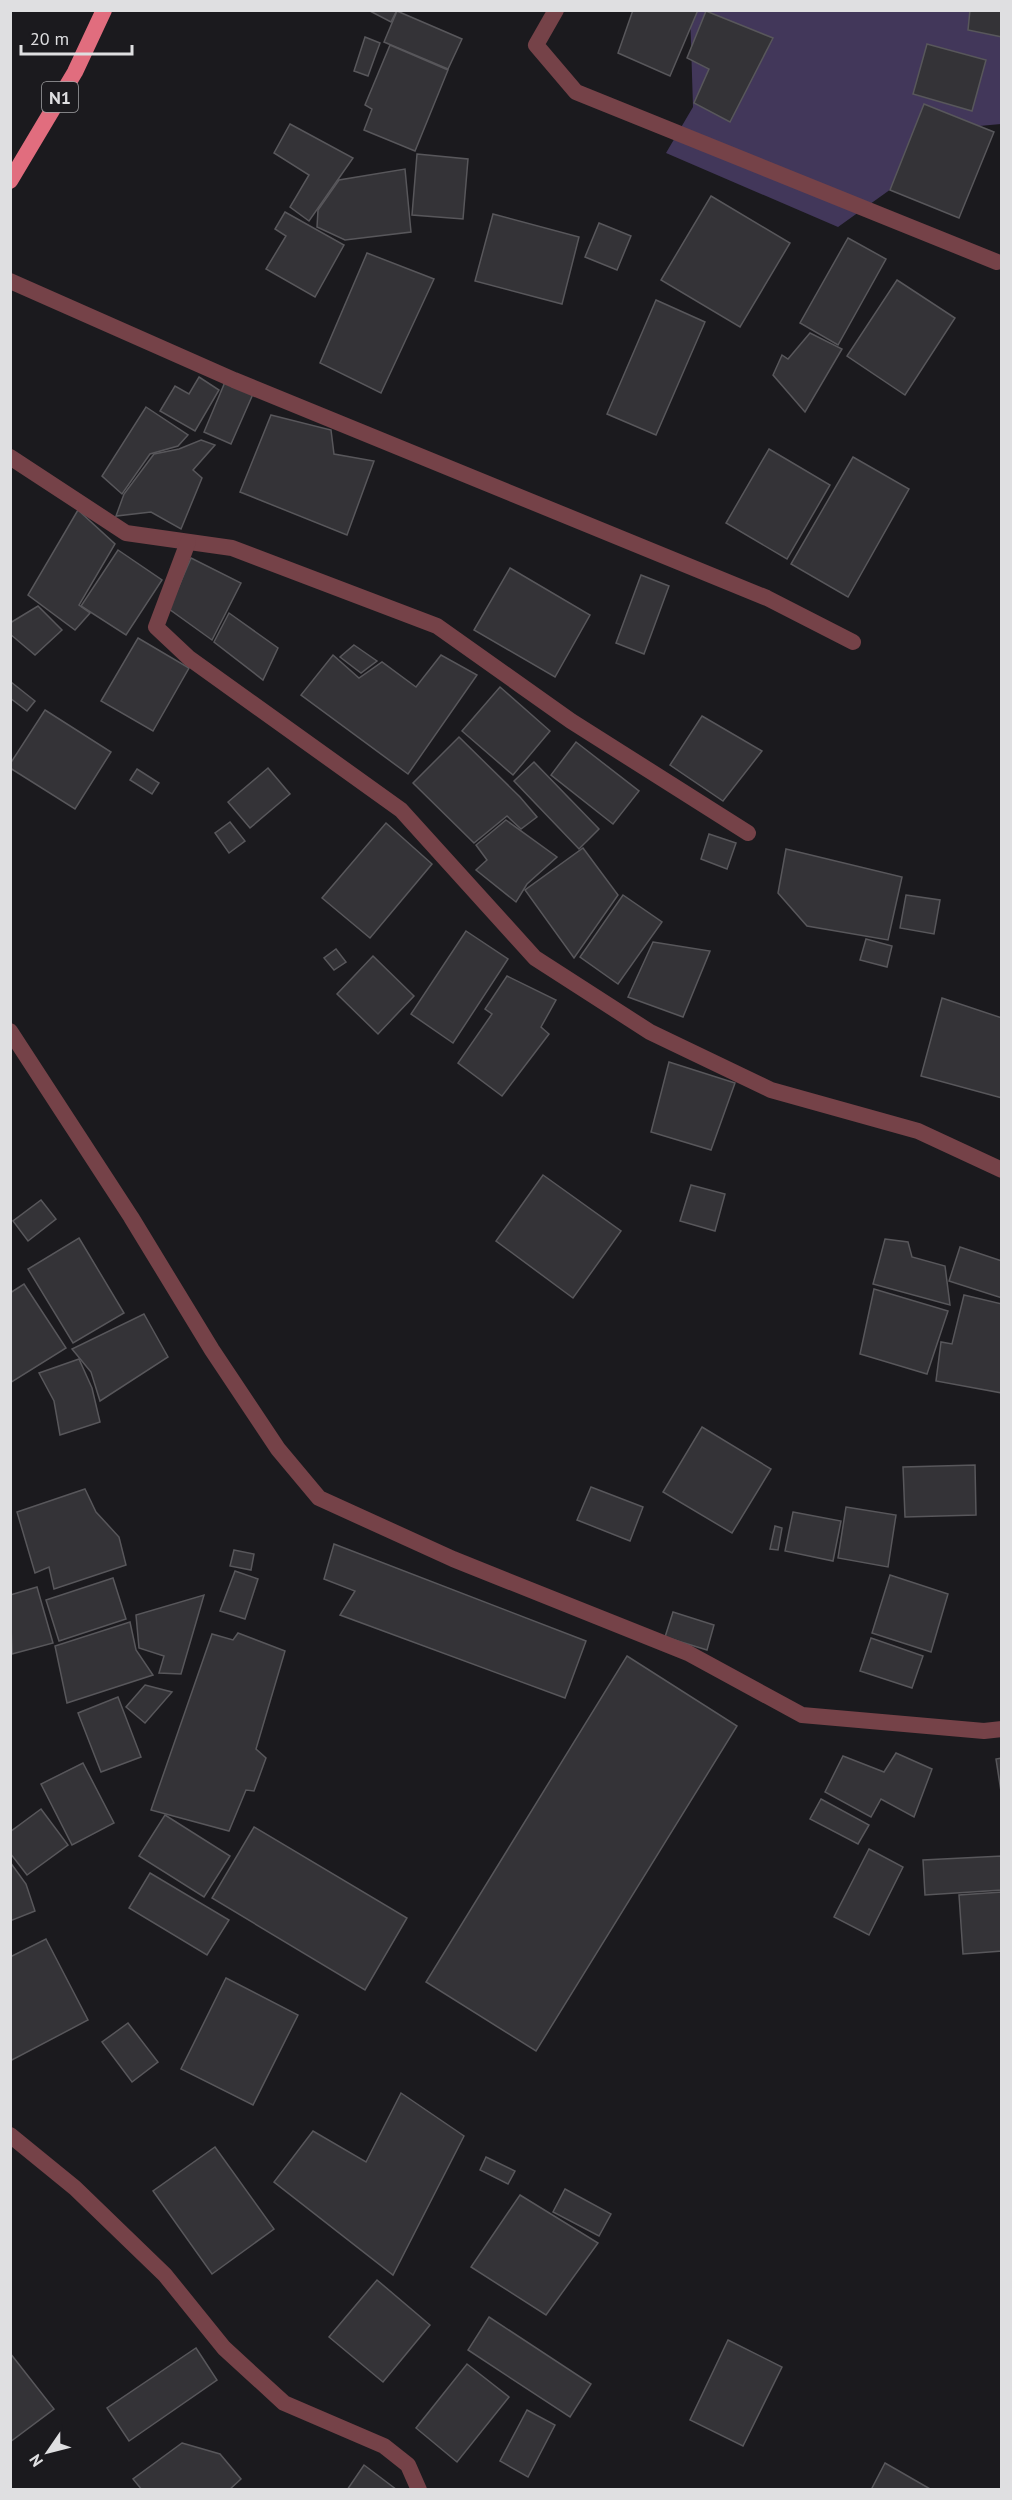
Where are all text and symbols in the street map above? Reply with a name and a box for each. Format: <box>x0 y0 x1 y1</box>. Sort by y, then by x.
scale bar <box>21 18 132 56</box>
text: 20 m <box>30 27 69 50</box>
road number: N1 <box>42 82 78 112</box>
north arrow <box>18 2422 78 2482</box>
text: N <box>25 2451 47 2471</box>

